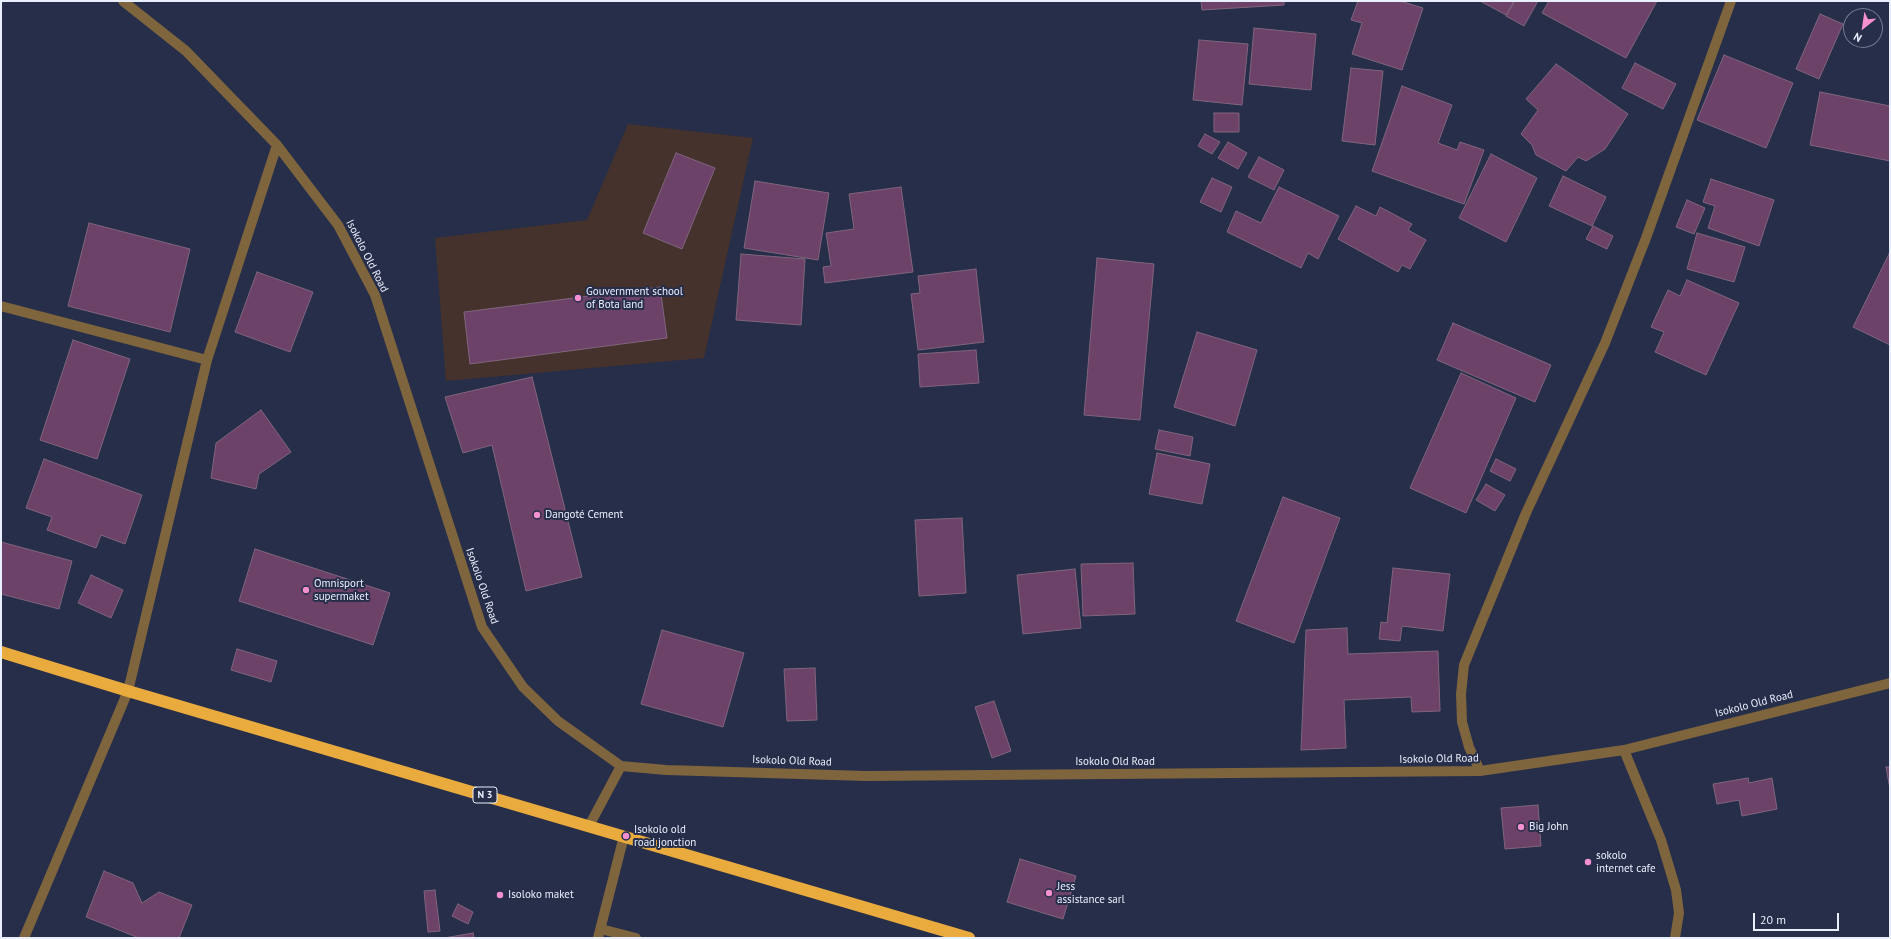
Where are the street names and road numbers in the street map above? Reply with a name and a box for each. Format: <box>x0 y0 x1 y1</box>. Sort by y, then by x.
street label: Isokolo Old Road <box>343 218 391 294</box>
street label: Isokolo Old Road <box>463 546 501 626</box>
street label: Isokolo Old Road <box>1714 688 1794 720</box>
street label: Isokolo Old Road <box>1399 752 1479 766</box>
street label: Isokolo Old Road <box>752 753 832 769</box>
street label: Isokolo Old Road <box>1075 755 1155 769</box>
road number: N 3 <box>473 787 497 803</box>

